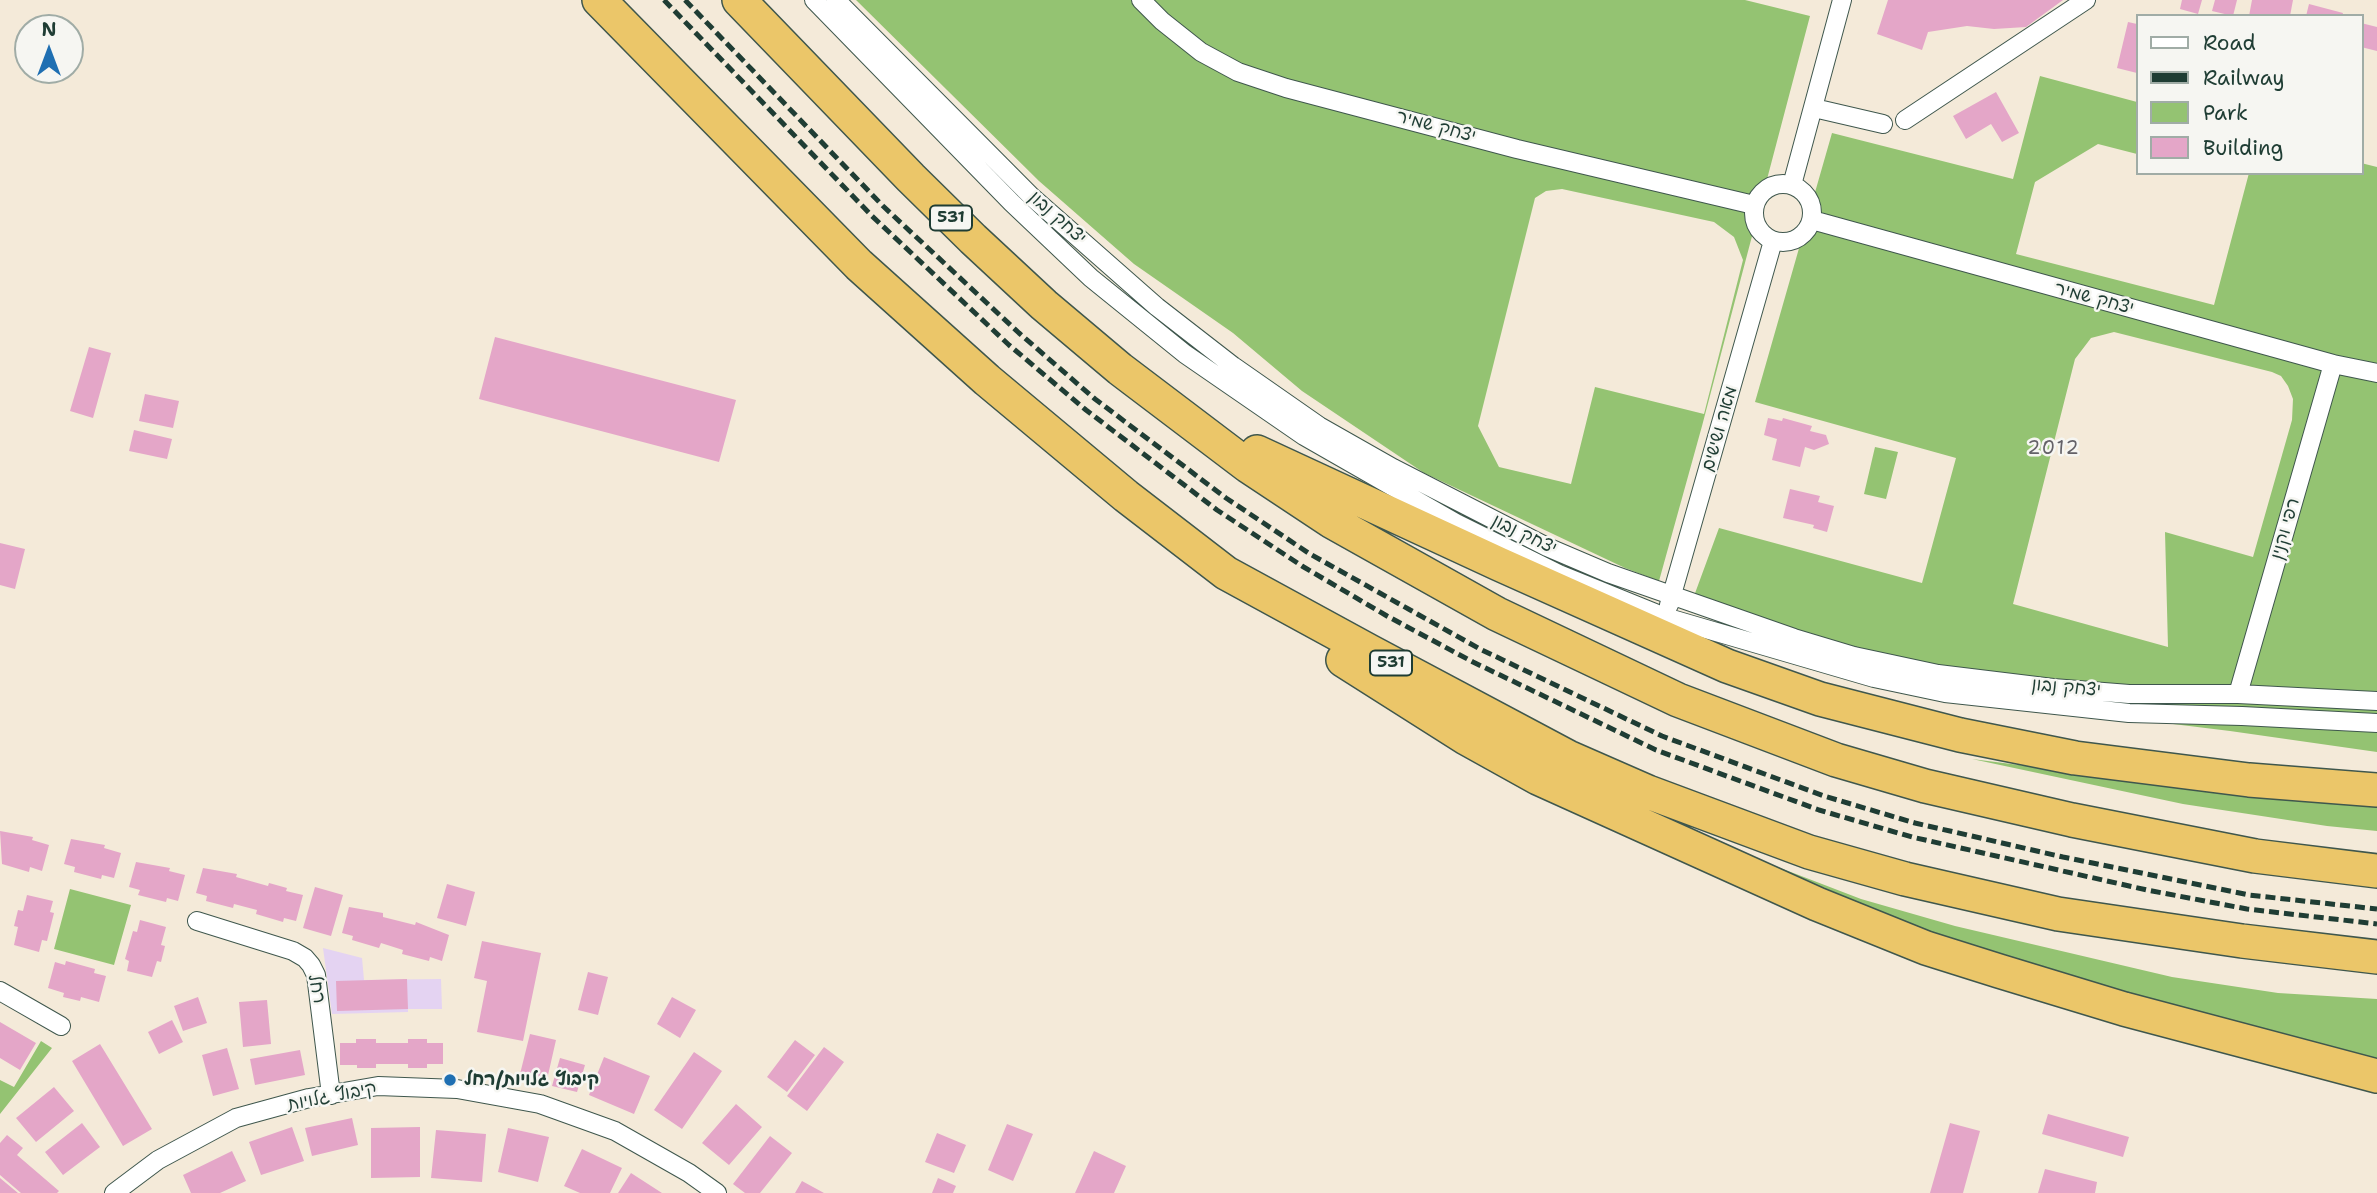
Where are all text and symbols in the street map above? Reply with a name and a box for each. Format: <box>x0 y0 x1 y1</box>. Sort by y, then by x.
north arrow <box>14 14 84 84</box>
legend <box>2136 14 2363 175</box>
text: N <box>41 17 57 42</box>
text: Road <box>2203 29 2256 57</box>
text: Railway <box>2203 64 2285 92</box>
text: Park <box>2203 99 2248 127</box>
street label: יצחק שמיר <box>1394 106 1478 148</box>
text: Building <box>2203 134 2283 162</box>
street label: יצחק נבון <box>1024 187 1090 249</box>
road number: 531 <box>930 206 972 230</box>
street label: יצחק שמיר <box>2052 278 2136 320</box>
street label: מאה ושישים <box>1698 384 1742 474</box>
district label: 2012 <box>2028 438 2080 460</box>
street label: רפי וקנין <box>2267 496 2305 562</box>
street label: יצחק נבון <box>1488 510 1560 560</box>
road number: 531 <box>1370 650 1412 676</box>
street label: יצחק נבון <box>2030 674 2102 702</box>
street label: רחל <box>303 973 329 1005</box>
place label: קיבוץ גלויות/רחל <box>464 1069 599 1091</box>
marker: קיבוץ גלויות/רחל <box>442 1072 458 1088</box>
street label: קיבוץ גלויות <box>286 1078 378 1116</box>

